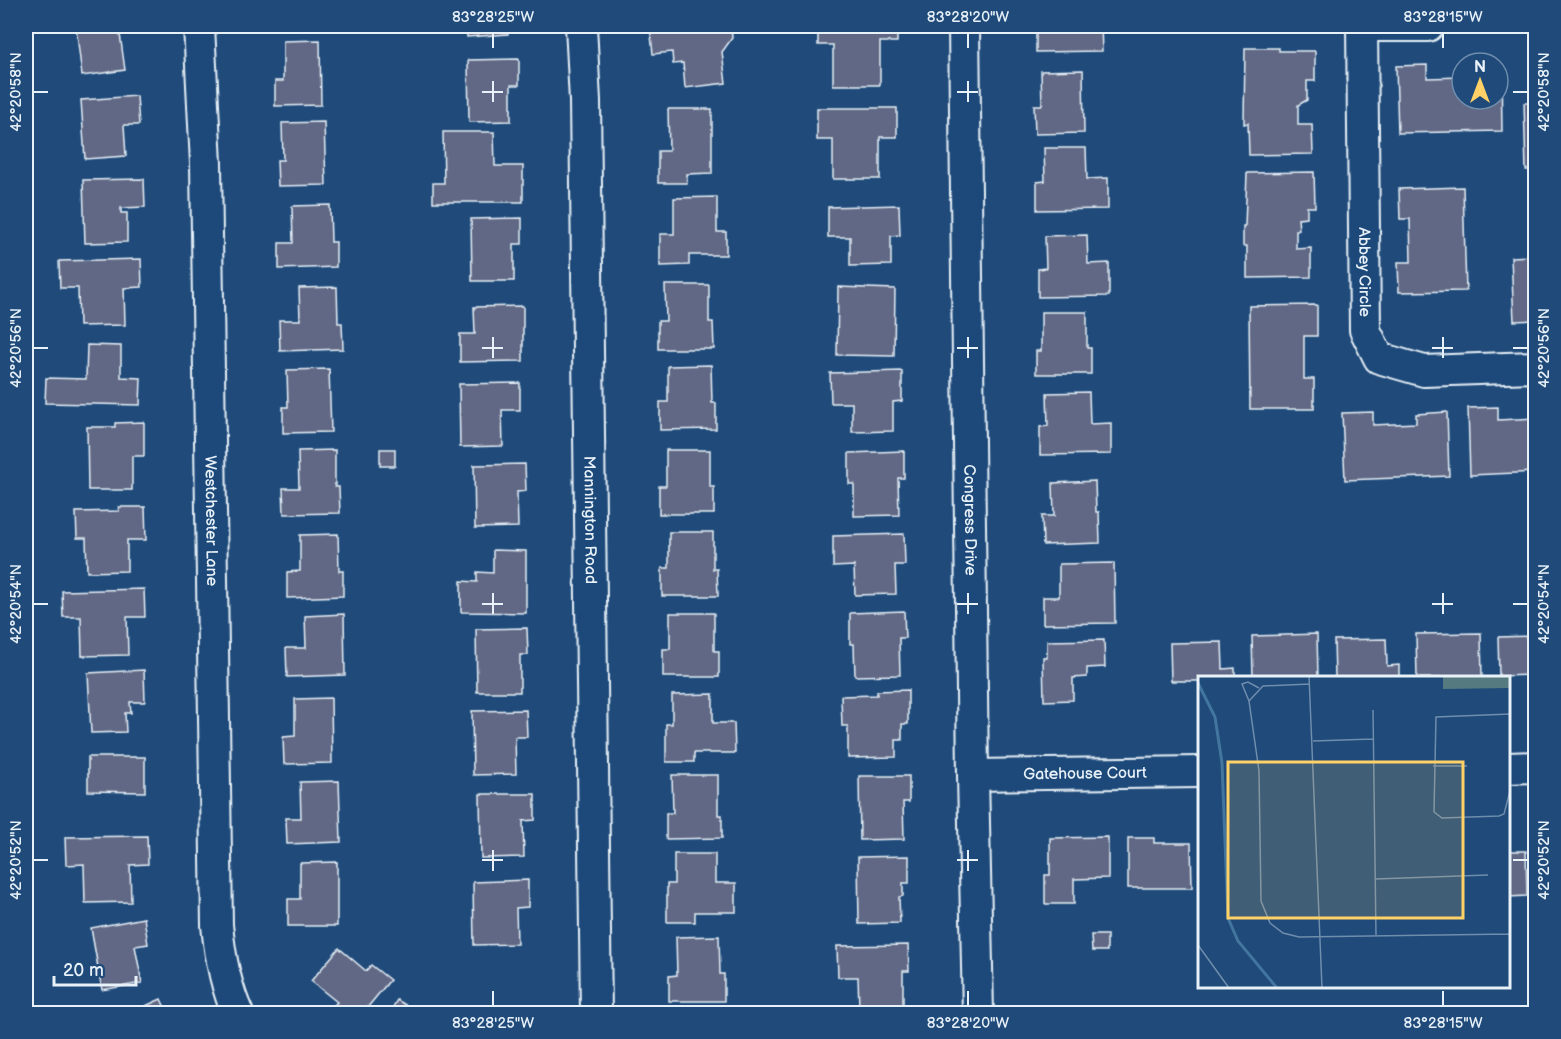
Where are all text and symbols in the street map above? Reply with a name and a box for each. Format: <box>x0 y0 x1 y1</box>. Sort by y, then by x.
text: 83°28'25"W <box>452 8 534 27</box>
text: 83°28'20"W <box>927 8 1010 27</box>
text: 83°28'15"W <box>1403 8 1483 27</box>
north arrow <box>1450 51 1510 111</box>
text: 42°20'58"N <box>7 52 26 132</box>
text: 42°20'58"N <box>1535 52 1554 132</box>
text: N <box>1474 58 1486 77</box>
street label: Abbey Circle <box>1354 227 1374 317</box>
text: 42°20'56"N <box>7 308 26 388</box>
text: 42°20'56"N <box>1535 308 1554 388</box>
street label: Westchester Lane <box>201 455 222 587</box>
street label: Mannington Road <box>580 455 600 584</box>
street label: Congress Drive <box>960 464 980 576</box>
text: 42°20'54"N <box>7 564 26 644</box>
text: 42°20'54"N <box>1535 564 1554 644</box>
inset map <box>1198 676 1510 988</box>
street label: Gatehouse Court <box>1023 763 1147 784</box>
text: 42°20'52"N <box>7 820 26 900</box>
text: 42°20'52"N <box>1535 820 1554 900</box>
scale bar <box>54 949 136 987</box>
text: 20 m <box>63 960 104 981</box>
text: 83°28'25"W <box>452 1014 534 1033</box>
text: 83°28'20"W <box>927 1014 1010 1033</box>
text: 83°28'15"W <box>1403 1014 1483 1033</box>

